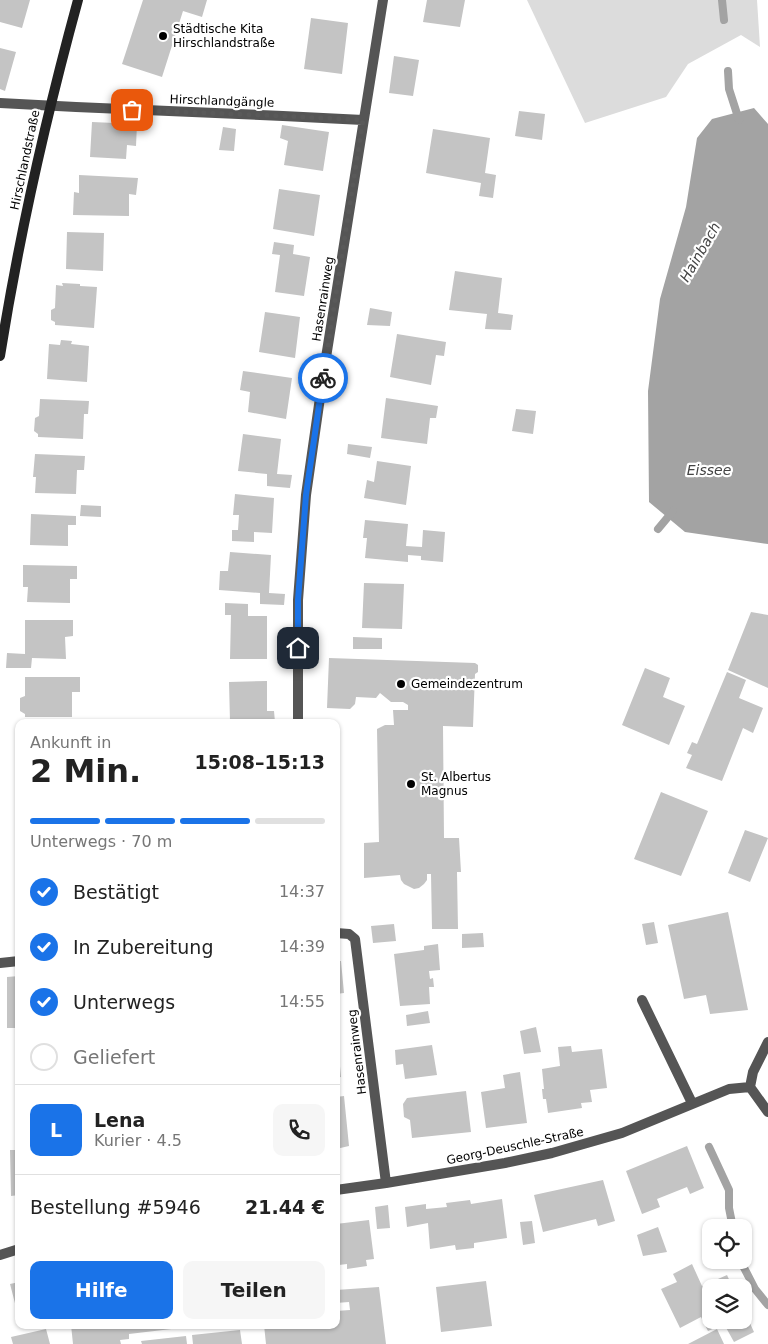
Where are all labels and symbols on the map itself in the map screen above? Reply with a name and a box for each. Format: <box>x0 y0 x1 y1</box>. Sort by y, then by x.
place label: Städtische Kita Hirschlandstraße <box>173 22 275 50</box>
marker: Städtische Kita Hirschlandstraße <box>157 30 169 42</box>
pin <box>111 89 153 131</box>
street label: Hirschlandgängle <box>169 92 275 110</box>
street label: Hirschlandstraße <box>8 109 42 211</box>
water label: Hainbach <box>677 219 723 285</box>
street label: Hasenrainweg <box>309 256 337 342</box>
courier <box>298 353 348 403</box>
water label: Eissee <box>687 462 731 478</box>
pin <box>277 627 319 669</box>
place label: Gemeindezentrum <box>411 677 523 691</box>
marker: Gemeindezentrum <box>395 678 407 690</box>
place label: St. Albertus Magnus <box>421 770 491 798</box>
marker: St. Albertus Magnus <box>405 778 417 790</box>
street label: Hasenrainweg <box>345 1009 369 1095</box>
street label: Georg-Deuschle-Straße <box>445 1125 585 1167</box>

